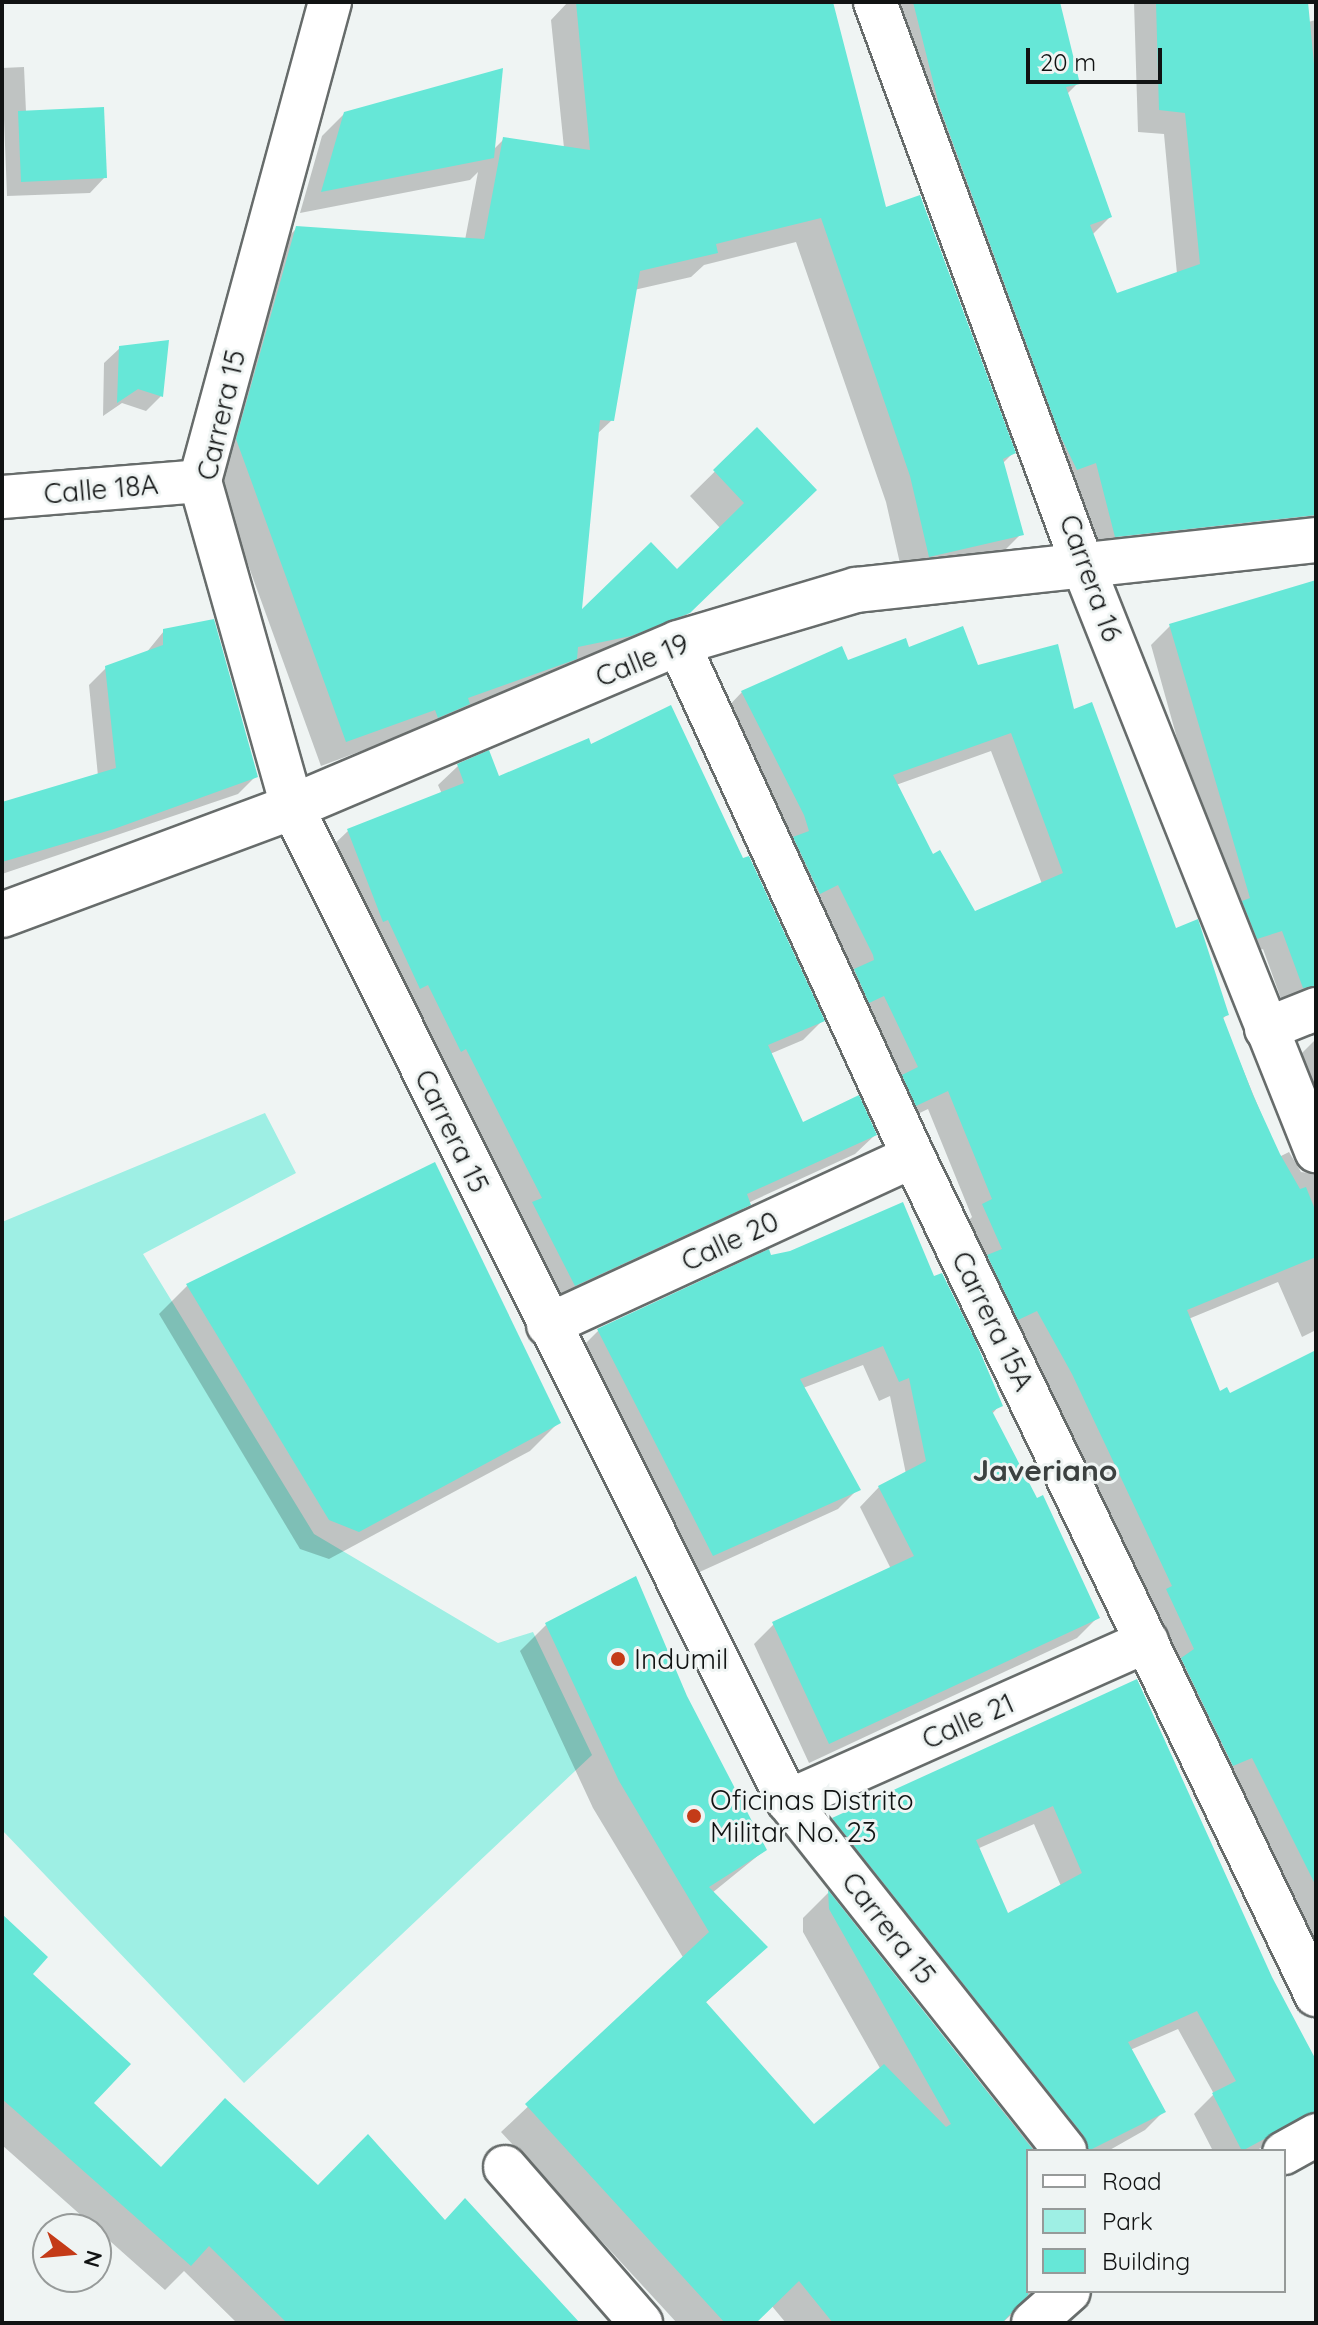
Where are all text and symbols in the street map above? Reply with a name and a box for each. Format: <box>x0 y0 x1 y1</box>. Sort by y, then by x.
scale bar <box>1030 32 1166 82</box>
text: 20 m <box>1040 47 1096 77</box>
street label: Carrera 15 <box>190 347 252 483</box>
street label: Calle 18A <box>42 467 160 511</box>
street label: Carrera 16 <box>1053 510 1129 646</box>
street label: Calle 19 <box>591 626 693 694</box>
street label: Carrera 15 <box>408 1064 496 1198</box>
street label: Calle 20 <box>676 1204 784 1278</box>
street label: Carrera 15A <box>945 1246 1041 1396</box>
district label: Javeriano <box>973 1452 1117 1488</box>
place label: Indumil <box>634 1642 728 1676</box>
marker: Indumil <box>609 1650 627 1668</box>
street label: Calle 21 <box>917 1686 1019 1756</box>
place label: Oficinas Distrito Militar No. 23 <box>710 1783 914 1849</box>
marker: Oficinas Distrito Militar No. 23 <box>685 1807 703 1825</box>
street label: Carrera 15 <box>835 1865 943 1991</box>
legend <box>1026 2149 1286 2293</box>
text: Road <box>1102 2166 1162 2196</box>
text: Park <box>1102 2206 1153 2236</box>
north arrow <box>32 2213 112 2293</box>
text: Building <box>1102 2246 1190 2276</box>
text: N <box>77 2247 109 2271</box>

